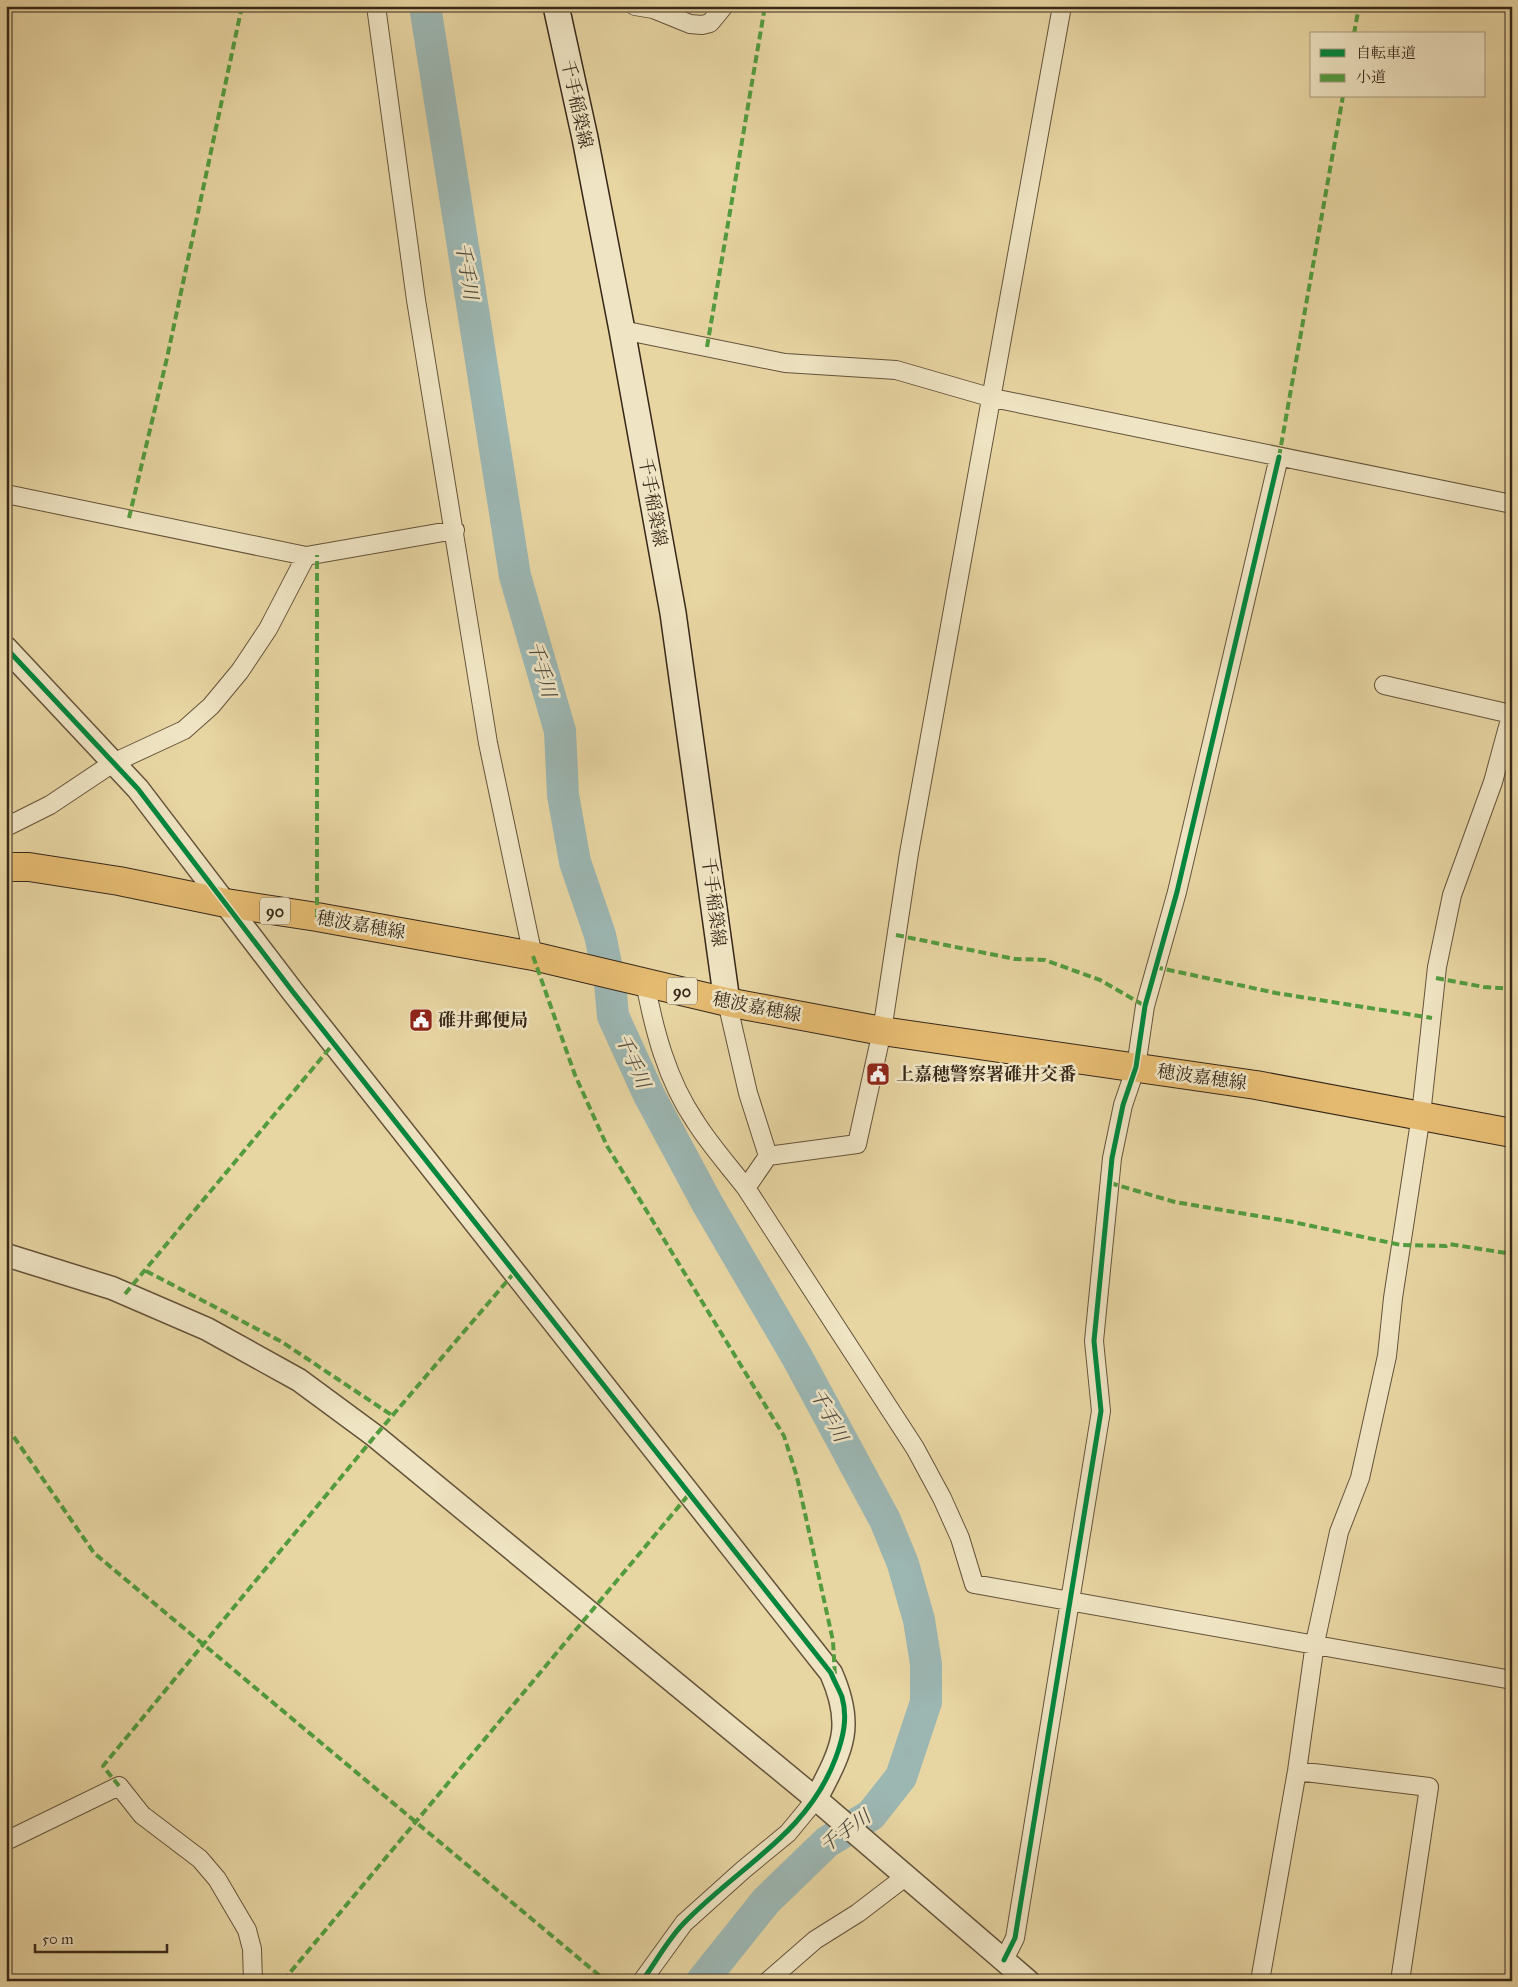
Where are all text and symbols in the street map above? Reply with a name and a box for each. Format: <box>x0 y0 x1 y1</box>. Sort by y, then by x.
legend <box>1310 32 1486 98</box>
text: 自転車道 <box>1356 44 1416 62</box>
street label: 千手稲築線 <box>557 58 597 150</box>
text: 小道 <box>1356 68 1386 86</box>
water label: 千手川 <box>451 241 483 303</box>
street label: 千手稲築線 <box>634 456 672 548</box>
water label: 千手川 <box>523 638 561 701</box>
street label: 千手稲築線 <box>698 856 730 948</box>
road number: 90 <box>260 898 290 924</box>
street label: 穂波嘉穂線 <box>315 906 407 944</box>
road number: 90 <box>667 978 697 1004</box>
street label: 穂波嘉穂線 <box>711 988 803 1026</box>
public building icon: 碓井郵便局 <box>408 1007 434 1033</box>
place label: 碓井郵便局 <box>438 1009 528 1031</box>
water label: 千手川 <box>611 1030 656 1094</box>
street label: 穂波嘉穂線 <box>1156 1060 1248 1094</box>
public building icon: 上嘉穂警察署碓井交番 <box>865 1061 891 1087</box>
place label: 上嘉穂警察署碓井交番 <box>896 1063 1076 1085</box>
water label: 千手川 <box>805 1384 853 1447</box>
water label: 千手川 <box>815 1804 876 1857</box>
scale bar <box>35 1922 168 1954</box>
text: 50 m <box>42 1930 74 1948</box>

